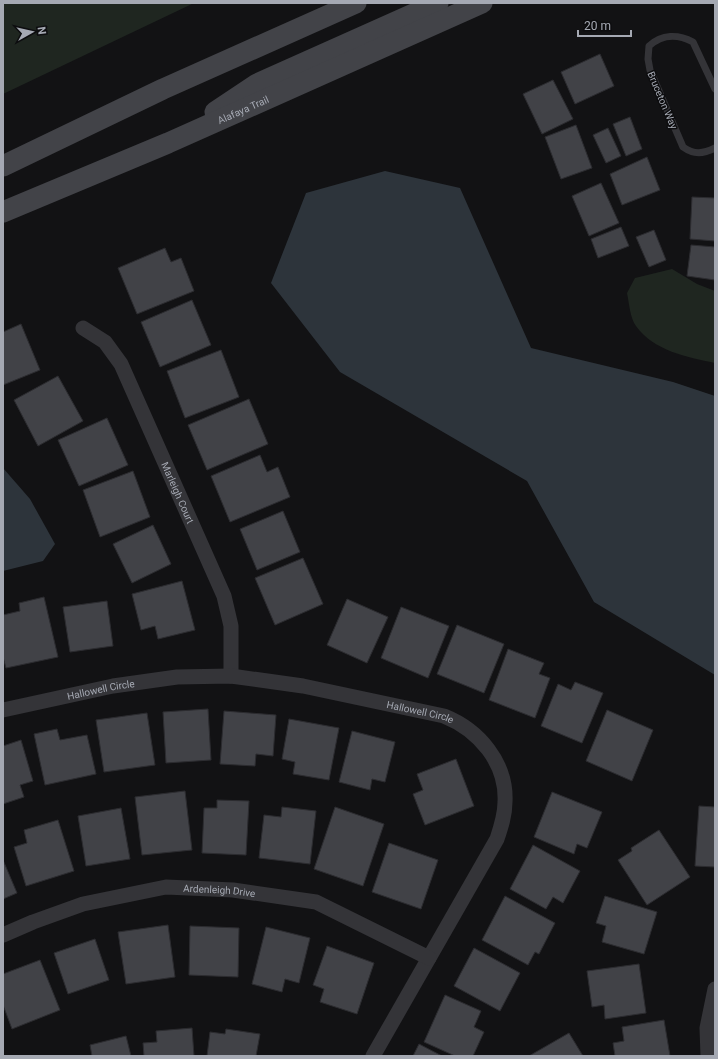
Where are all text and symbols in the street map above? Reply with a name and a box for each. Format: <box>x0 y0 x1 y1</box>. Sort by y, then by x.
north arrow <box>12 12 52 52</box>
scale bar <box>578 12 631 38</box>
text: 20 m <box>584 19 611 33</box>
text: N <box>34 26 48 36</box>
street label: Bruceton Way <box>645 70 680 131</box>
street label: Alafaya Trail <box>216 94 271 126</box>
street label: Marleigh Court <box>159 460 196 525</box>
street label: Hallowell Circle <box>66 678 135 702</box>
street label: Hallowell Circle <box>386 699 455 726</box>
street label: Ardenleigh Drive <box>183 883 256 899</box>

